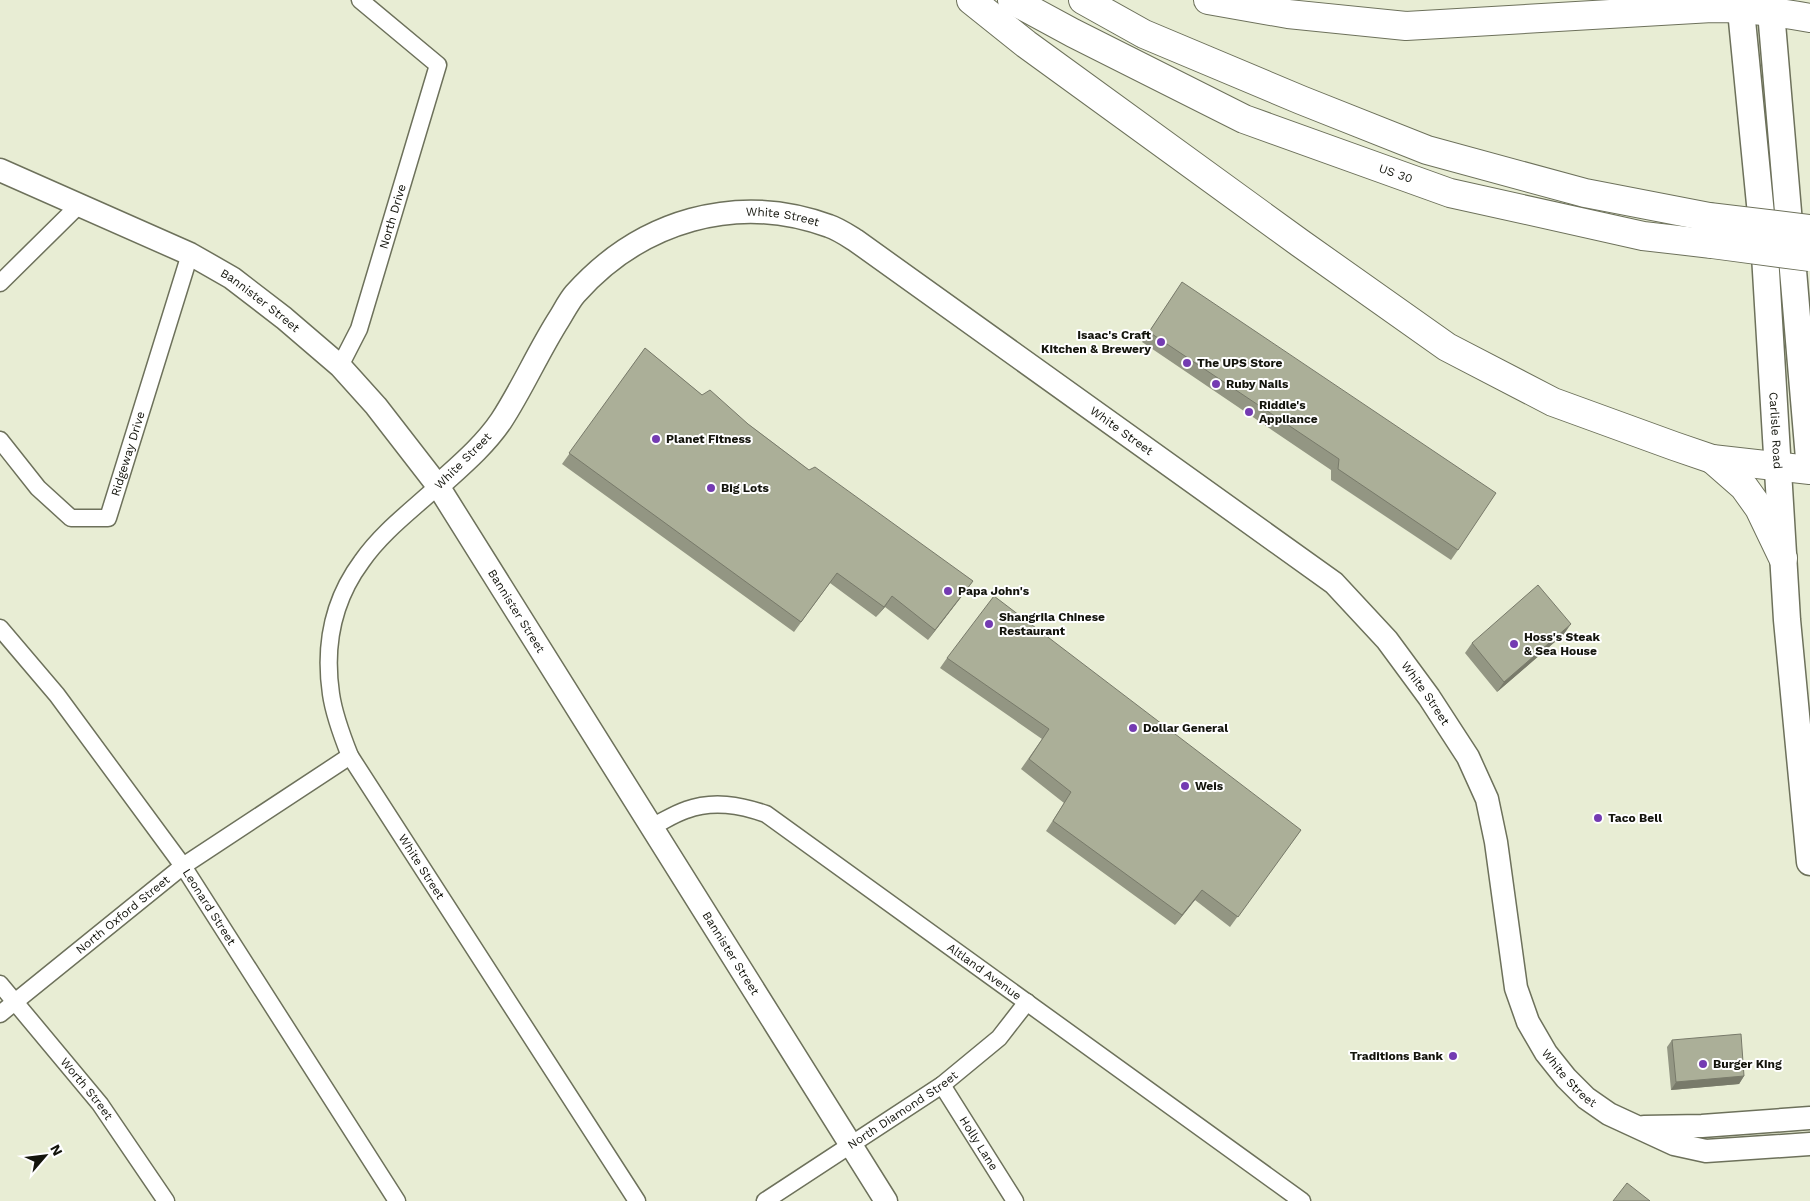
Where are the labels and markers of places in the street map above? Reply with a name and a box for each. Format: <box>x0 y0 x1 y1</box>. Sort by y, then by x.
place label: Isaac's Craft Kitchen & Brewery <box>1041 328 1152 356</box>
marker: Isaac's Craft Kitchen & Brewery <box>1155 336 1167 348</box>
place label: The UPS Store <box>1197 356 1283 370</box>
marker: The UPS Store <box>1181 357 1193 369</box>
place label: Ruby Nails <box>1226 377 1289 391</box>
marker: Ruby Nails <box>1210 378 1222 390</box>
place label: Riddle's Appliance <box>1259 398 1318 426</box>
marker: Riddle's Appliance <box>1243 406 1255 418</box>
place label: Planet Fitness <box>666 432 752 446</box>
marker: Planet Fitness <box>650 433 662 445</box>
place label: Big Lots <box>721 481 769 495</box>
marker: Big Lots <box>705 482 717 494</box>
place label: Papa John's <box>958 584 1030 598</box>
marker: Papa John's <box>942 585 954 597</box>
place label: Shangrila Chinese Restaurant <box>999 610 1105 638</box>
marker: Shangrila Chinese Restaurant <box>983 618 995 630</box>
place label: Hoss's Steak & Sea House <box>1524 630 1600 658</box>
marker: Hoss's Steak & Sea House <box>1508 638 1520 650</box>
place label: Dollar General <box>1143 721 1228 735</box>
marker: Dollar General <box>1127 722 1139 734</box>
place label: Weis <box>1195 779 1224 793</box>
marker: Weis <box>1179 780 1191 792</box>
place label: Taco Bell <box>1608 811 1662 825</box>
marker: Taco Bell <box>1592 812 1604 824</box>
place label: Traditions Bank <box>1350 1049 1444 1063</box>
marker: Traditions Bank <box>1447 1050 1459 1062</box>
place label: Burger King <box>1713 1057 1782 1071</box>
marker: Burger King <box>1697 1058 1709 1070</box>

